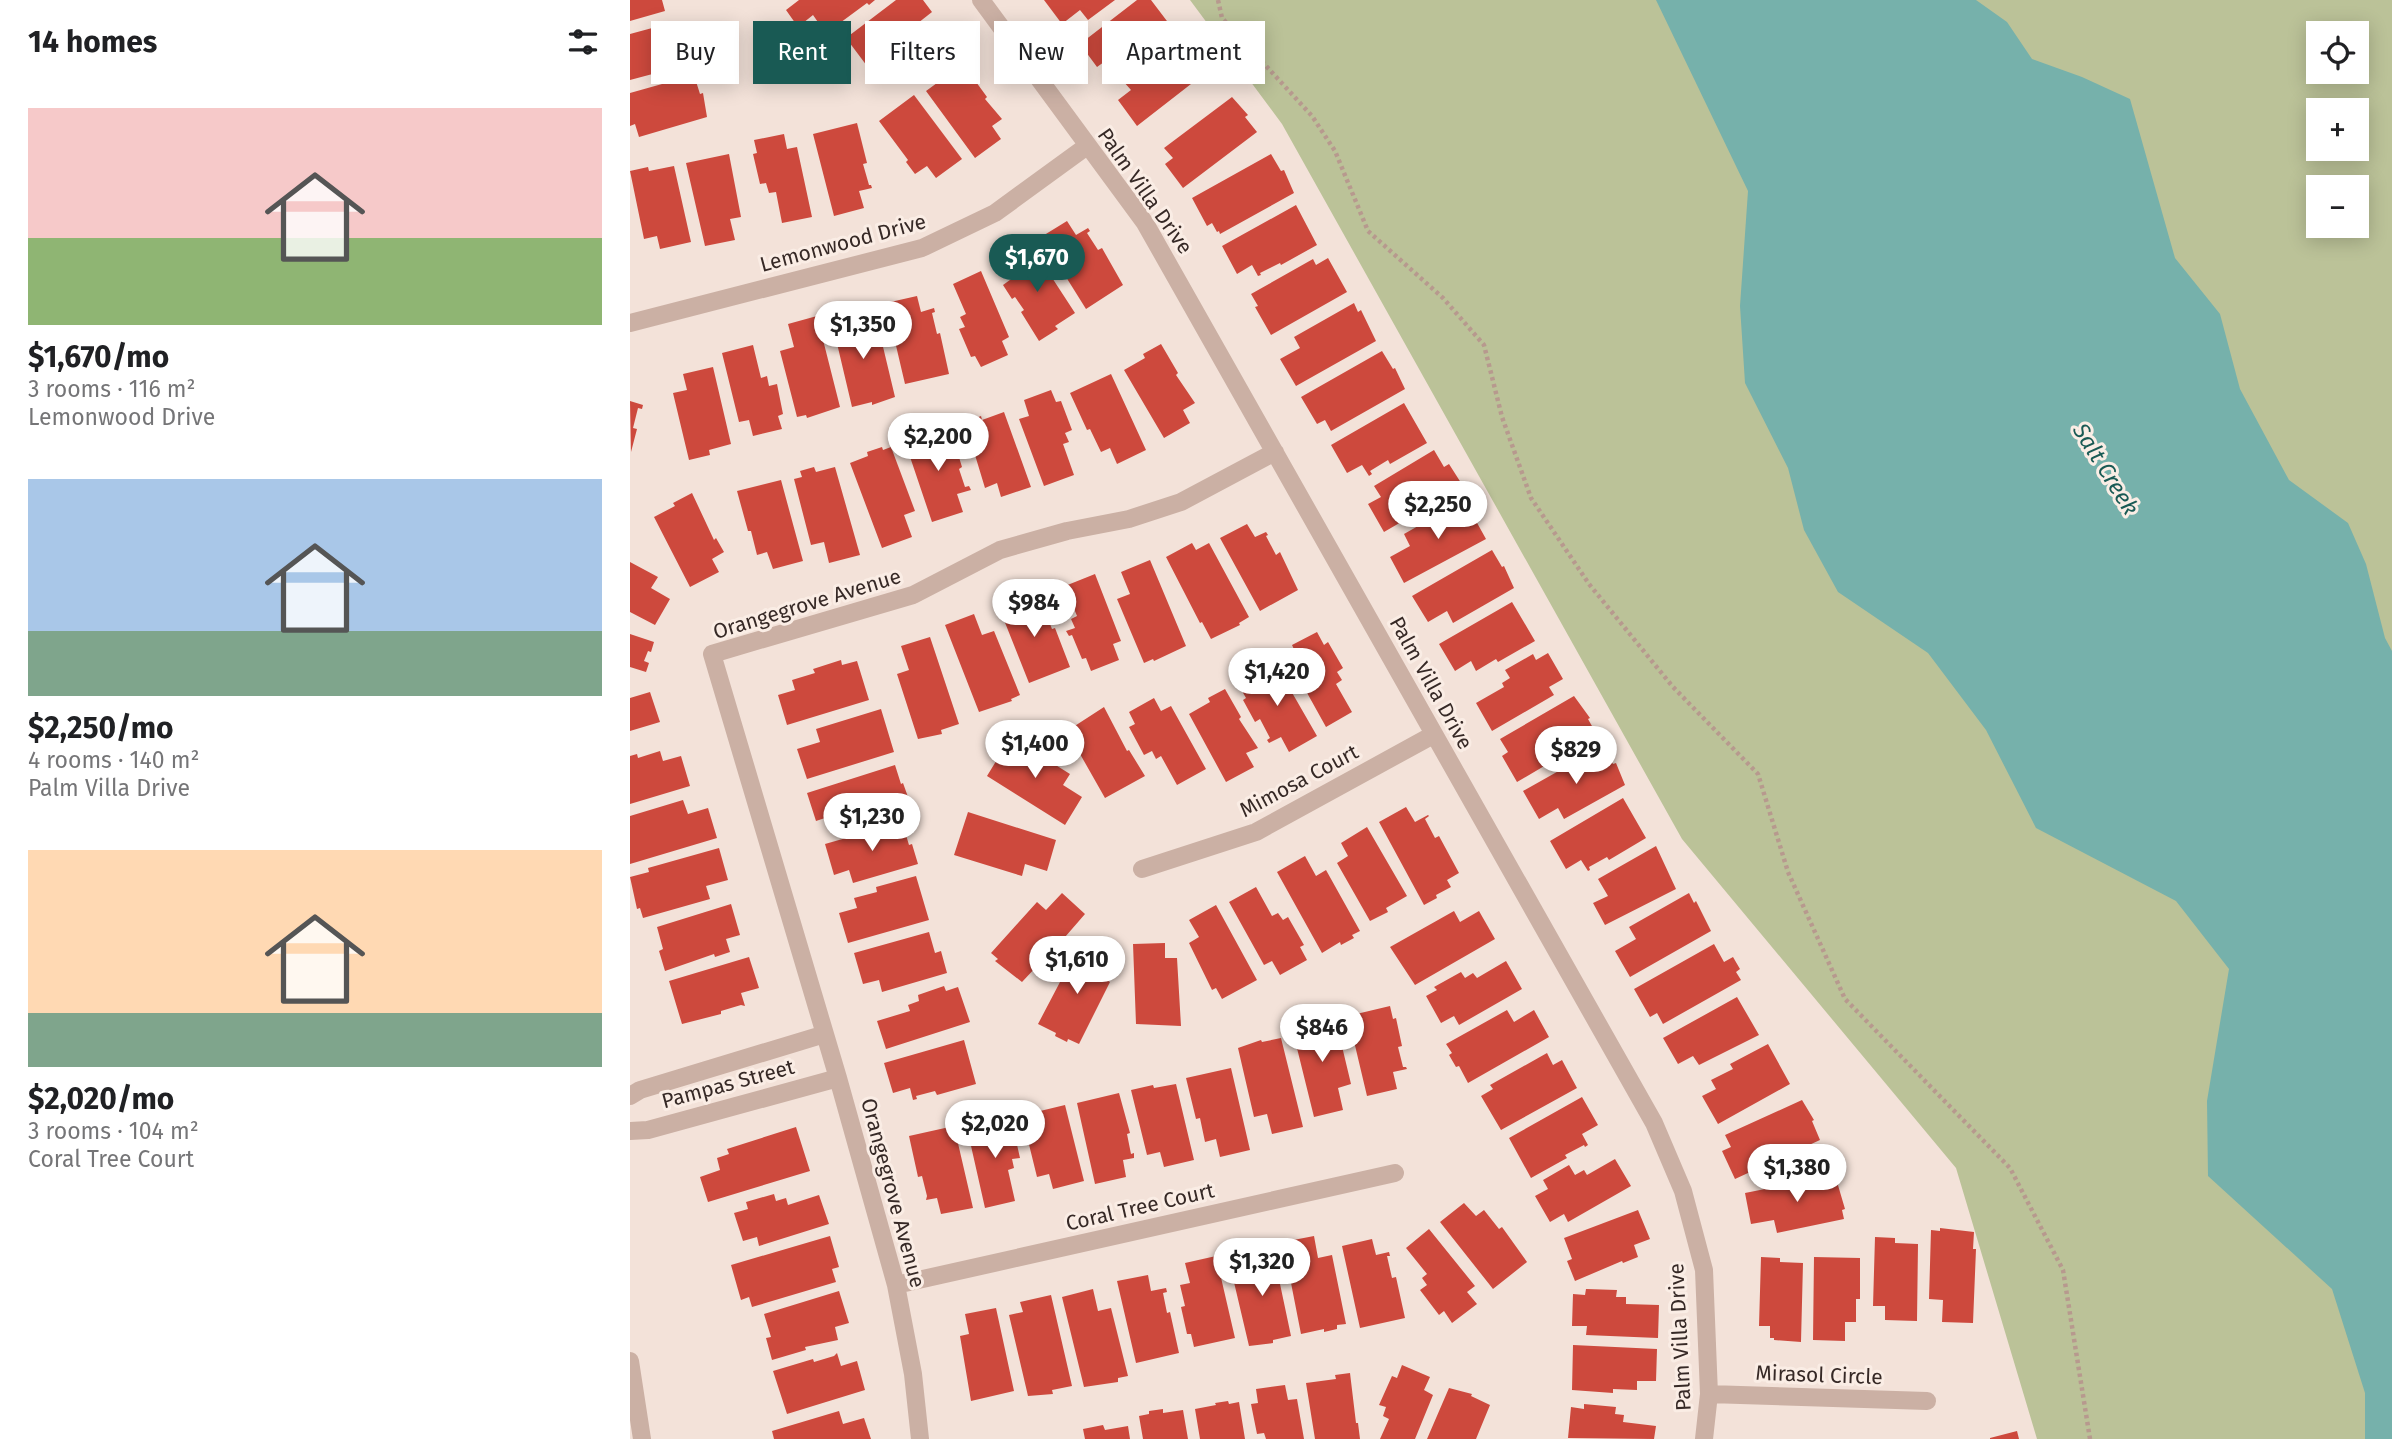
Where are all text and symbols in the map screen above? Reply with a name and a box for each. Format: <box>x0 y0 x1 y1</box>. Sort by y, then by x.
chip: Buy <box>651 21 739 84</box>
chip: Rent <box>753 21 851 84</box>
chip: Filters <box>865 21 980 84</box>
chip: New <box>994 21 1088 84</box>
chip: Apartment <box>1102 21 1265 84</box>
map controls <box>2306 21 2369 238</box>
button: locate <box>2306 21 2369 84</box>
icon: filters <box>564 23 602 61</box>
text: 14 homes <box>28 24 157 60</box>
button: + <box>2306 98 2369 161</box>
street label: Palm Villa Drive <box>1092 123 1198 259</box>
icon: home <box>252 154 378 280</box>
button: − <box>2306 175 2369 238</box>
street label: Lemonwood Drive <box>757 208 929 278</box>
pin: $1,670 <box>980 234 1094 294</box>
text: $1,670 <box>1005 243 1069 271</box>
pin: $1,350 <box>806 302 920 361</box>
text: $1,350 <box>830 310 896 338</box>
text: $1,670/mo <box>28 339 169 375</box>
text: 3 rooms · 116 m² <box>28 375 196 403</box>
text: Lemonwood Drive <box>28 403 215 431</box>
pin: $2,200 <box>881 414 995 473</box>
water label: Salt Creek <box>2066 417 2145 520</box>
text: $2,200 <box>904 422 972 450</box>
pin: $2,250 <box>1381 482 1495 541</box>
text: $2,250 <box>1404 490 1472 518</box>
icon: home <box>252 525 378 651</box>
street label: Orangegrove Avenue <box>710 563 904 645</box>
pin: $984 <box>993 580 1075 639</box>
text: $984 <box>1008 588 1060 616</box>
street label: Palm Villa Drive <box>1384 612 1478 754</box>
pin: $1,420 <box>1220 648 1334 708</box>
text: $1,420 <box>1244 657 1310 685</box>
text: $2,250/mo <box>28 710 174 746</box>
pin: $1,400 <box>978 720 1092 780</box>
pin: $829 <box>1535 726 1617 786</box>
text: $1,400 <box>1001 729 1069 757</box>
text: $829 <box>1551 735 1601 763</box>
street label: Mimosa Court <box>1235 739 1363 823</box>
text: 4 rooms · 140 m² <box>28 746 199 774</box>
text: Palm Villa Drive <box>28 774 190 802</box>
pin: $1,230 <box>815 794 929 853</box>
text: $1,230 <box>839 802 905 830</box>
icon: home <box>252 896 378 1022</box>
pin: $1,610 <box>1020 936 1134 996</box>
text: $1,610 <box>1045 945 1109 973</box>
pin: $846 <box>1281 1004 1363 1064</box>
text: $846 <box>1296 1013 1348 1041</box>
street label: Pampas Street <box>659 1054 798 1114</box>
text: $2,020/mo <box>28 1081 174 1117</box>
street label: Orangegrove Avenue <box>855 1095 931 1291</box>
pin: $2,020 <box>938 1100 1052 1160</box>
text: $2,020 <box>961 1109 1029 1137</box>
text: 3 rooms · 104 m² <box>28 1117 199 1145</box>
pin: $1,380 <box>1740 1144 1854 1204</box>
text: Coral Tree Court <box>28 1145 194 1173</box>
text: $1,380 <box>1763 1153 1831 1181</box>
street label: Coral Tree Court <box>1063 1177 1217 1237</box>
pin: $1,320 <box>1205 1238 1319 1298</box>
text: $1,320 <box>1229 1247 1295 1275</box>
street label: Palm Villa Drive <box>1663 1262 1697 1412</box>
street label: Mirasol Circle <box>1755 1360 1883 1390</box>

